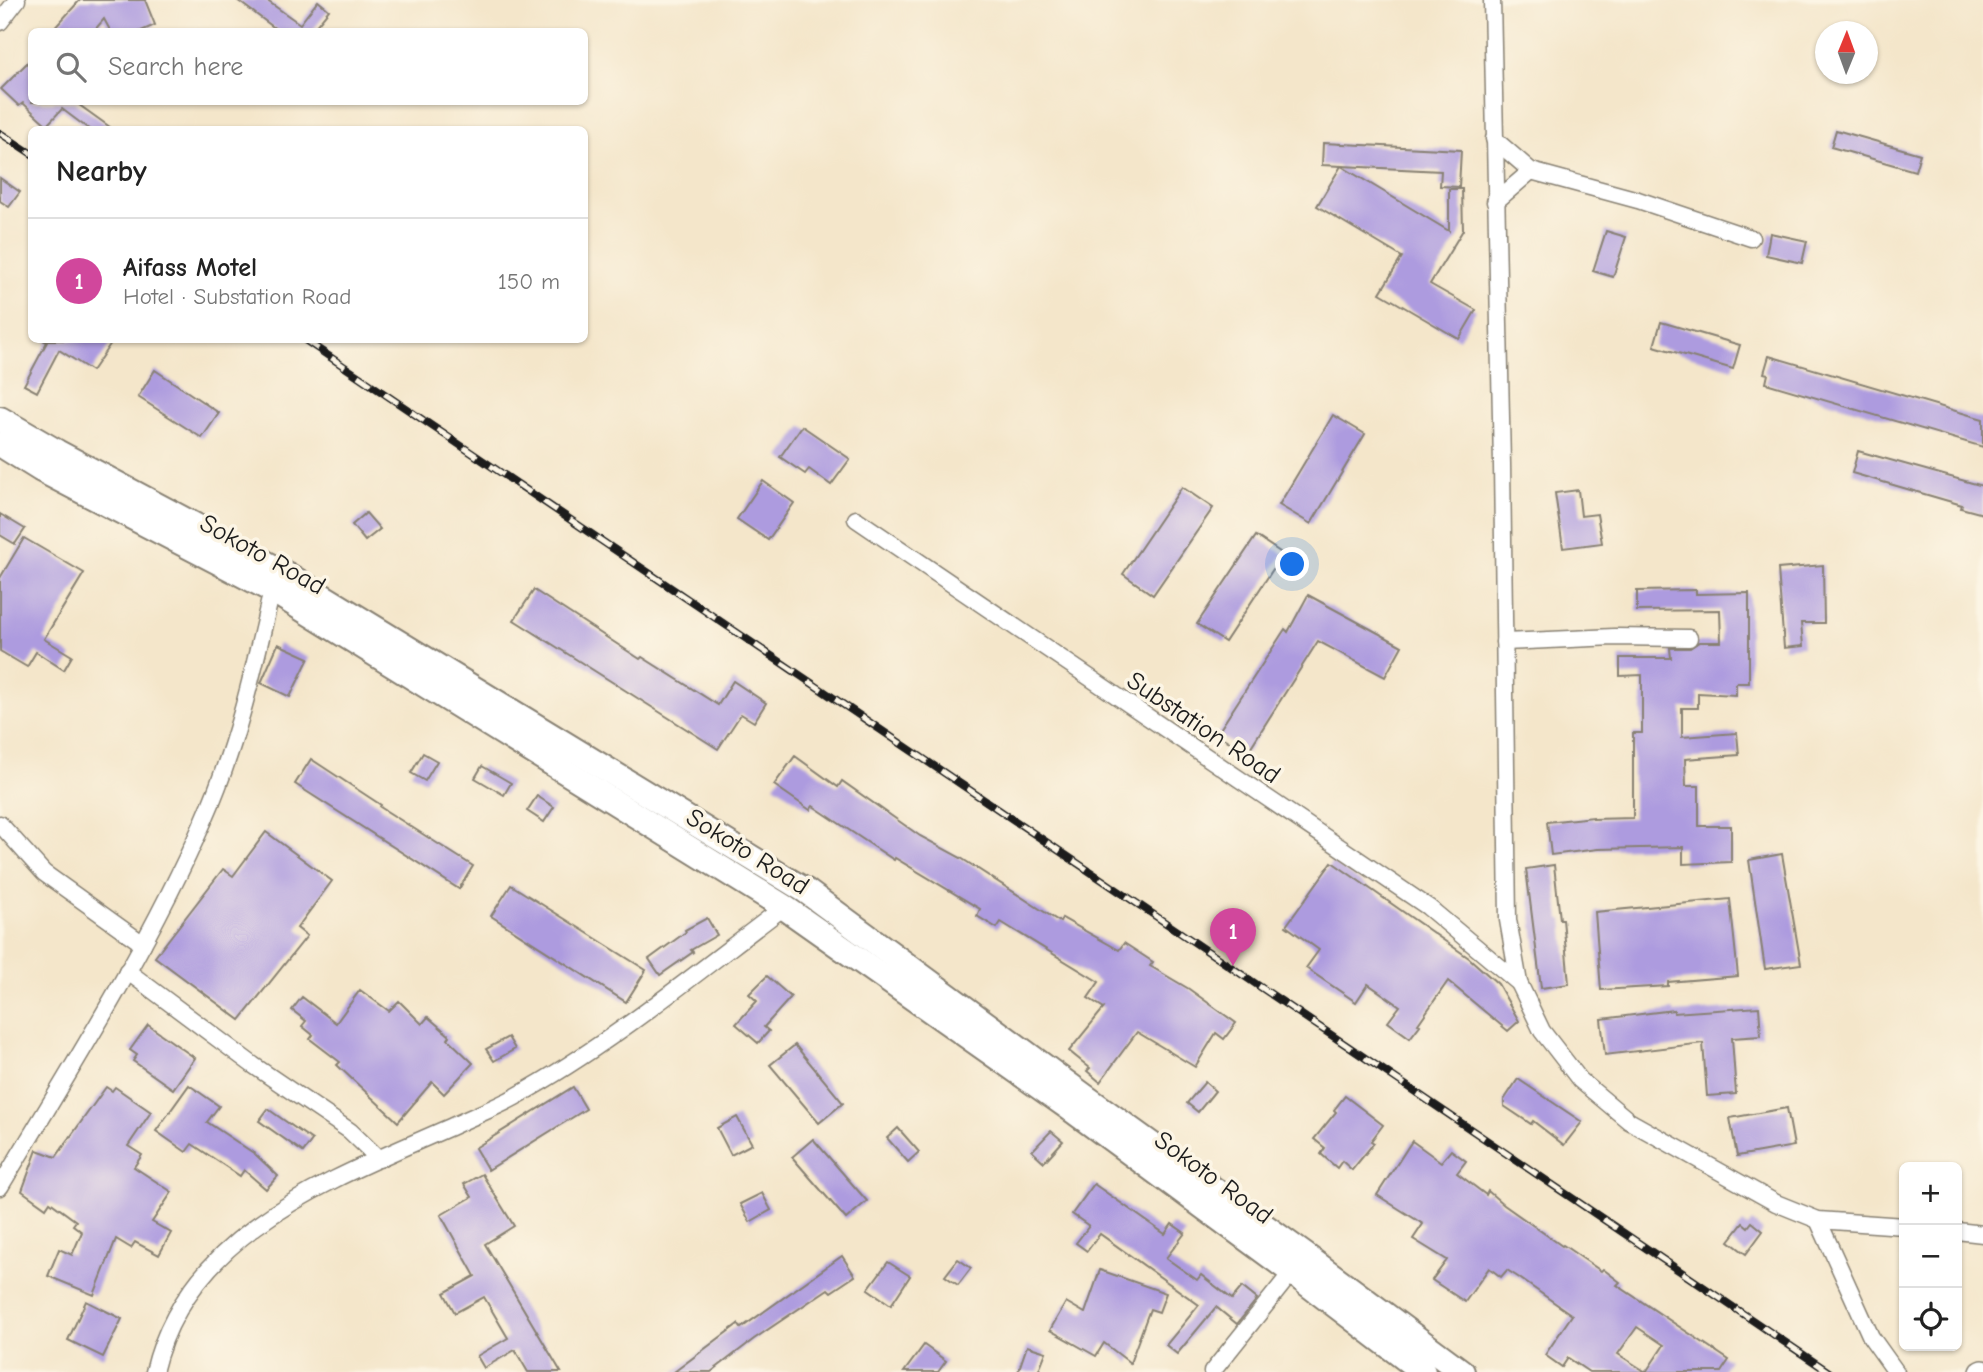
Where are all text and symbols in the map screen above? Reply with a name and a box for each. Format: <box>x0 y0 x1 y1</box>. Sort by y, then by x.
north arrow <box>1815 21 1878 84</box>
search box <box>28 28 588 105</box>
icon: search <box>52 48 90 86</box>
text: Search here <box>108 52 243 82</box>
text: Nearby <box>56 154 147 189</box>
text: Aifass Motel <box>123 253 257 283</box>
text: 1 <box>74 268 84 295</box>
text: 150 m <box>498 268 560 295</box>
text: Hotel · Substation Road <box>123 283 351 310</box>
street label: Sokoto Road <box>194 508 331 602</box>
your location <box>1275 547 1309 581</box>
street label: Substation Road <box>1121 665 1286 790</box>
street label: Sokoto Road <box>681 802 814 901</box>
pin: 1 <box>1210 908 1256 966</box>
street label: Sokoto Road <box>1148 1125 1278 1231</box>
map controls <box>1899 1162 1962 1351</box>
button: + <box>1899 1162 1962 1225</box>
button: − <box>1899 1225 1962 1288</box>
button: locate <box>1899 1288 1962 1351</box>

